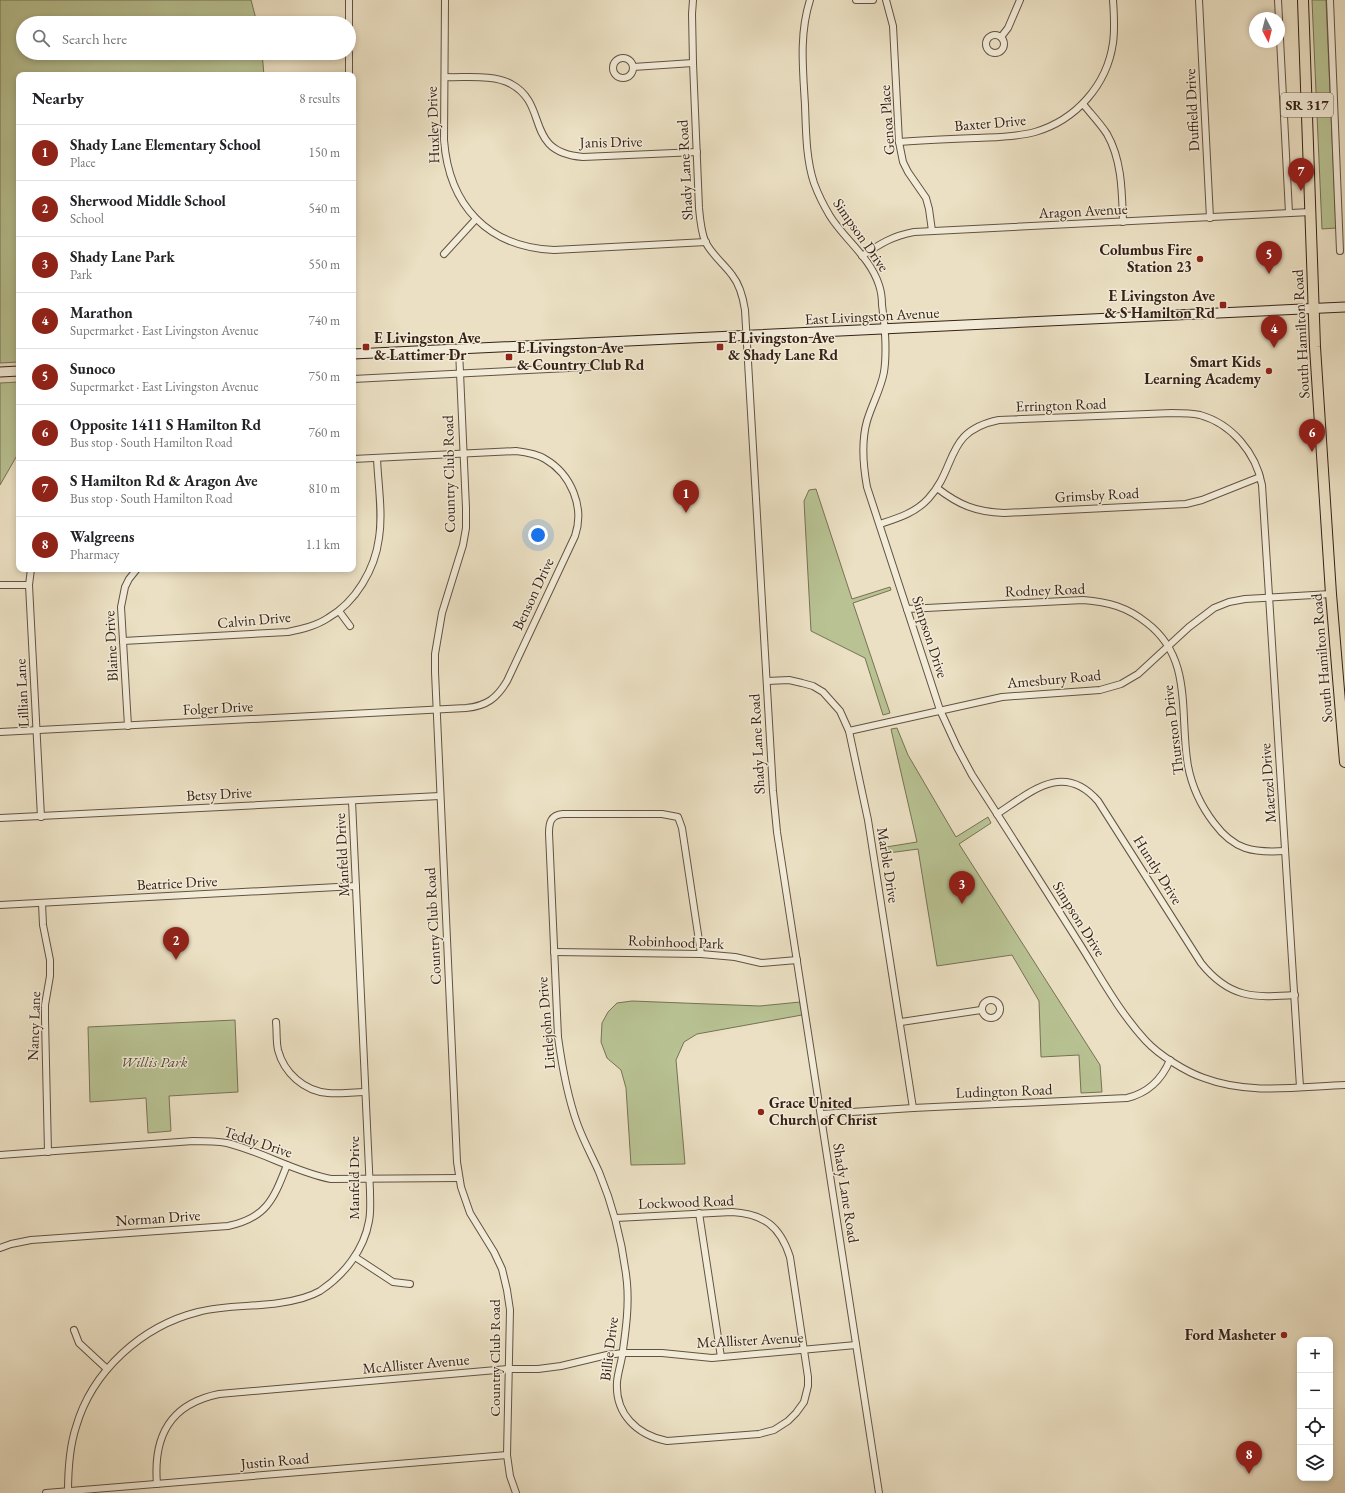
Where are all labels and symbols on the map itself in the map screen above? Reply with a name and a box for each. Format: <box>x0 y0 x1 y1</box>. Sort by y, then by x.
north arrow <box>1249 12 1285 48</box>
street label: Duffield Drive <box>1180 68 1203 152</box>
street label: Genoa Place <box>875 84 898 156</box>
street label: Huxley Drive <box>422 86 443 164</box>
road number: SR 317 <box>1281 93 1333 117</box>
street label: Baxter Drive <box>953 110 1027 135</box>
street label: Shady Lane Road <box>672 119 697 221</box>
street label: Janis Drive <box>578 131 643 152</box>
pin: 7 <box>1288 158 1314 191</box>
street label: Simpson Drive <box>829 194 894 275</box>
street label: Aragon Avenue <box>1037 199 1128 222</box>
place label: Columbus Fire Station 23 <box>1099 240 1192 276</box>
pin: 5 <box>1256 241 1282 274</box>
marker: Columbus Fire Station 23 <box>1195 254 1205 264</box>
street label: South Hamilton Road <box>1288 269 1313 399</box>
place label: E Livingston Ave & S Hamilton Rd <box>1104 286 1216 322</box>
marker: E Livingston Ave & S Hamilton Rd <box>1218 300 1228 310</box>
street label: East Livingston Avenue <box>804 302 940 329</box>
pin: 4 <box>1261 315 1287 348</box>
place label: E Livingston Ave & Lattimer Dr <box>374 328 481 364</box>
place label: E Livingston Ave & Shady Lane Rd <box>728 328 839 364</box>
place label: E Livingston Ave & Country Club Rd <box>517 338 645 374</box>
marker: E Livingston Ave & Lattimer Dr <box>361 342 371 352</box>
marker: E Livingston Ave & Shady Lane Rd <box>715 342 725 352</box>
marker: E Livingston Ave & Country Club Rd <box>504 352 514 362</box>
place label: Smart Kids Learning Academy <box>1144 352 1262 388</box>
marker: Smart Kids Learning Academy <box>1264 366 1274 376</box>
street label: Errington Road <box>1015 393 1107 416</box>
street label: Country Club Road <box>438 415 459 533</box>
pin: 6 <box>1299 419 1325 452</box>
pin: 1 <box>673 480 699 513</box>
street label: Grimsby Road <box>1054 483 1140 506</box>
your location <box>528 525 548 545</box>
street label: Benson Drive <box>507 554 558 633</box>
street label: Rodney Road <box>1004 579 1086 600</box>
street label: South Hamilton Road <box>1306 592 1337 723</box>
street label: Simpson Drive <box>908 593 953 680</box>
street label: Calvin Drive <box>217 607 292 632</box>
street label: Blaine Drive <box>99 610 122 682</box>
street label: Lillian Lane <box>10 658 33 728</box>
street label: Amesbury Road <box>1005 665 1102 692</box>
street label: Thurston Drive <box>1158 684 1187 776</box>
street label: Shady Lane Road <box>744 693 769 795</box>
street label: Folger Drive <box>182 696 254 719</box>
street label: Maetzel Drive <box>1255 742 1280 824</box>
street label: Betsy Drive <box>186 782 252 805</box>
street label: Manfeld Drive <box>330 813 353 897</box>
street label: Marble Drive <box>873 826 904 904</box>
street label: Huntly Drive <box>1130 832 1187 908</box>
street label: Country Club Road <box>420 866 445 985</box>
street label: Beatrice Drive <box>136 871 218 894</box>
pin: 3 <box>949 871 975 904</box>
street label: Simpson Drive <box>1049 878 1110 960</box>
pin: 2 <box>163 927 189 960</box>
street label: Robinhood Park <box>628 930 725 953</box>
street label: Littlejohn Drive <box>532 976 559 1070</box>
street label: Nancy Lane <box>23 991 44 1061</box>
park label: Willis Park <box>121 1052 188 1071</box>
street label: Ludington Road <box>955 1079 1053 1102</box>
place label: Grace United Church of Christ <box>769 1093 878 1129</box>
marker: Grace United Church of Christ <box>756 1107 766 1117</box>
street label: Teddy Drive <box>221 1122 295 1162</box>
street label: Manfeld Drive <box>344 1136 363 1220</box>
street label: Shady Lane Road <box>829 1142 864 1245</box>
street label: Lockwood Road <box>638 1190 735 1213</box>
street label: Norman Drive <box>115 1205 201 1230</box>
street label: Country Club Road <box>485 1299 504 1417</box>
street label: Billie Drive <box>595 1316 622 1382</box>
place label: Ford Masheter <box>1185 1325 1277 1344</box>
street label: McAllister Avenue <box>696 1327 804 1352</box>
marker: Ford Masheter <box>1279 1330 1289 1340</box>
street label: McAllister Avenue <box>362 1349 470 1378</box>
pin: 8 <box>1236 1441 1262 1474</box>
street label: Justin Road <box>238 1448 310 1473</box>

